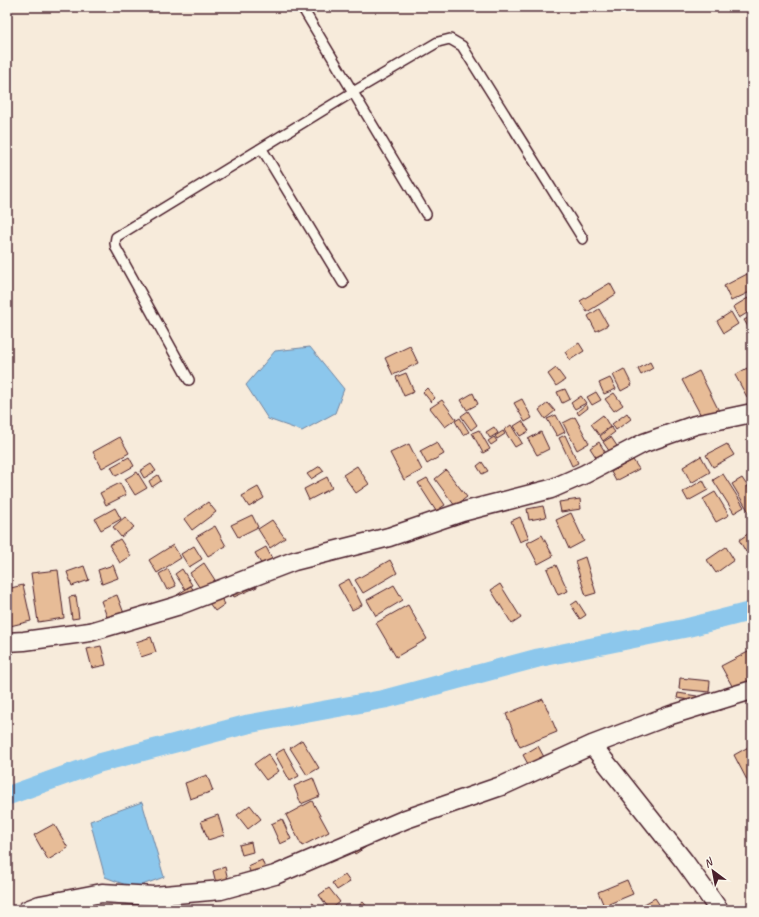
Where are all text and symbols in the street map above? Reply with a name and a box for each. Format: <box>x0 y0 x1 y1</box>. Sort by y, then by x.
north arrow <box>693 851 733 891</box>
text: N <box>701 854 716 870</box>

